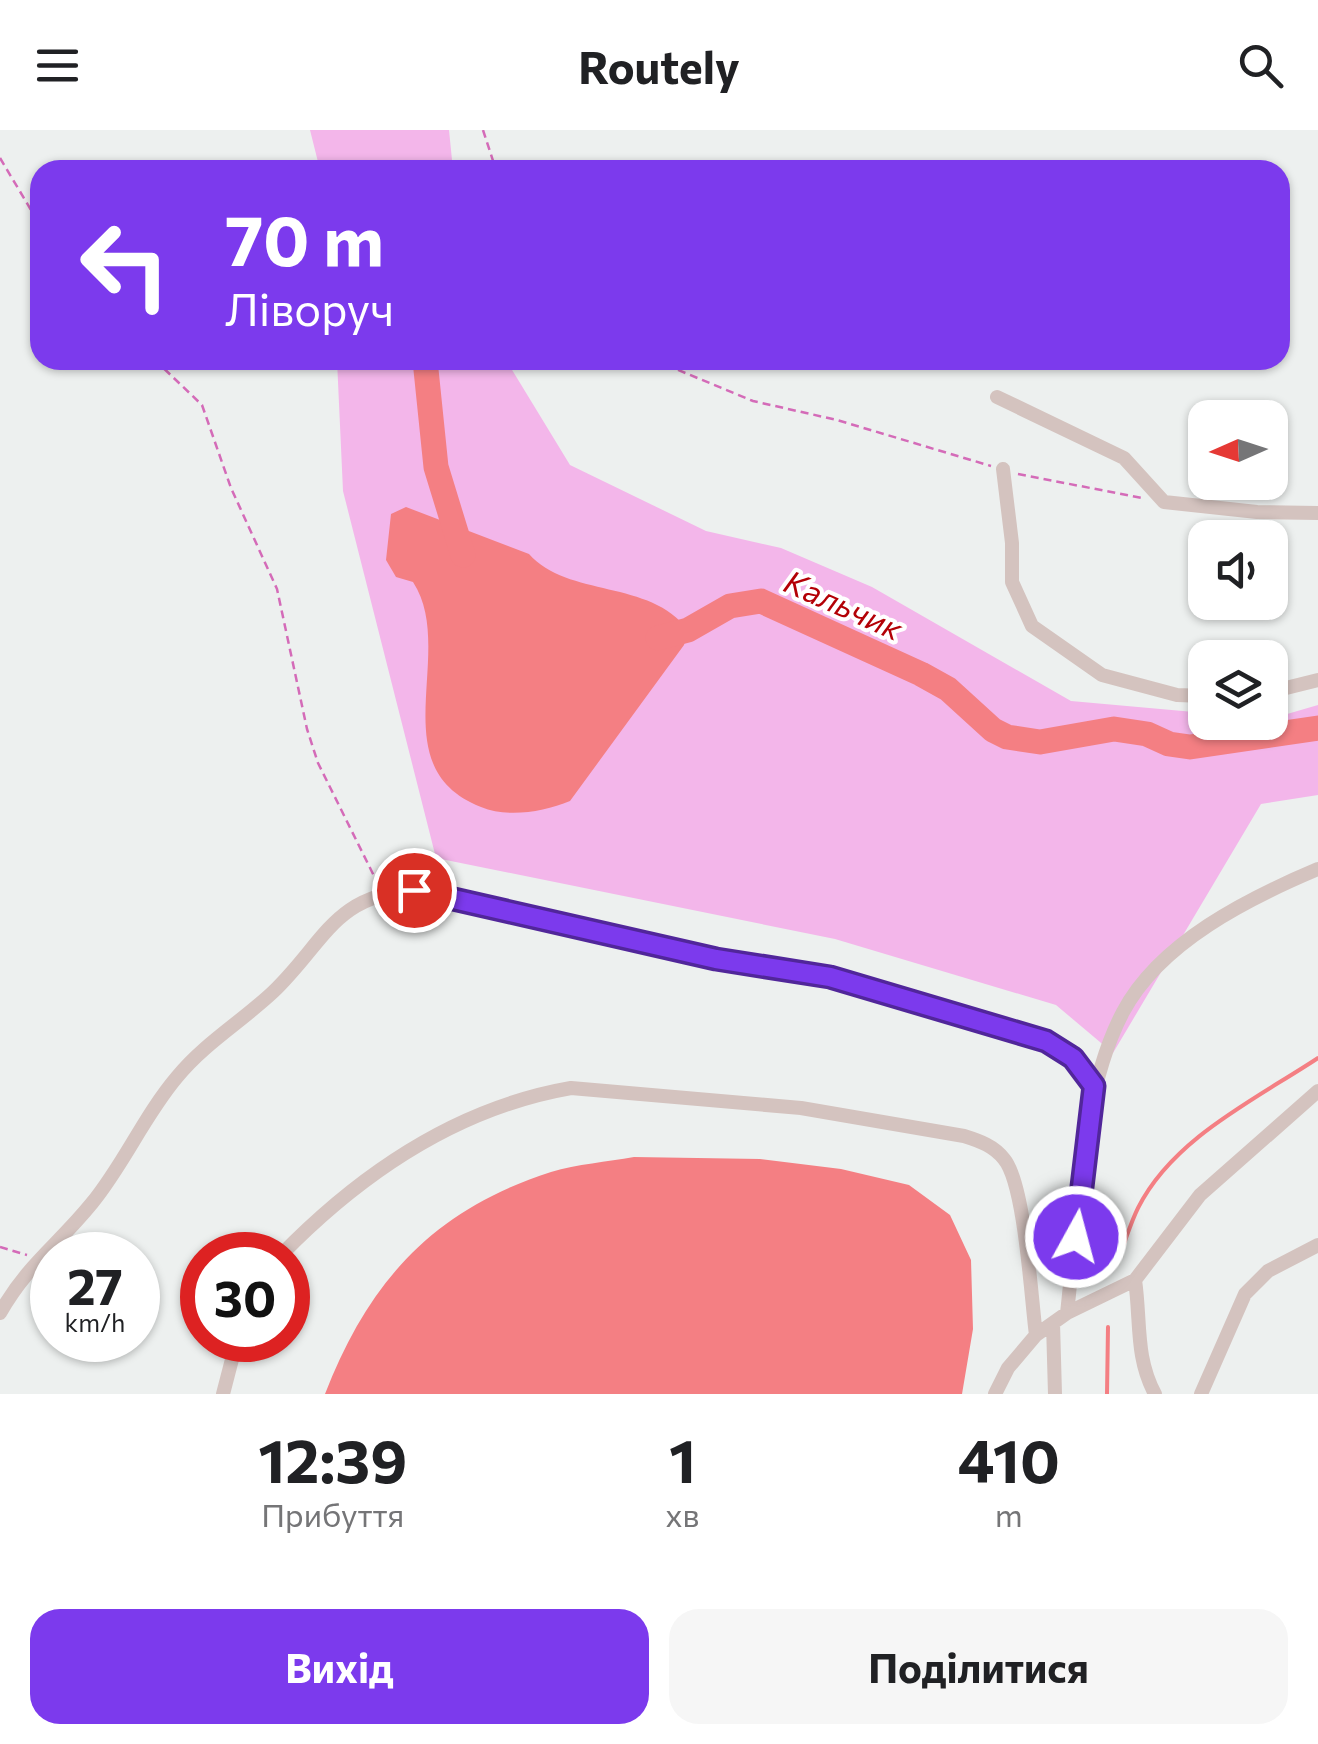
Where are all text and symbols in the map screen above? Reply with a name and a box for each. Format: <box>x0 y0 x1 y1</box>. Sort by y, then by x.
icon: menu <box>30 38 85 93</box>
text: Routely <box>578 38 740 93</box>
icon: search <box>1233 38 1288 93</box>
text: 70 m <box>225 195 384 280</box>
icon: left <box>60 200 190 330</box>
text: Ліворуч <box>225 280 394 335</box>
north arrow <box>1188 400 1288 500</box>
map controls <box>1188 400 1288 740</box>
button: sound <box>1188 520 1288 620</box>
water label: Кальчик <box>779 560 910 648</box>
button: layers <box>1188 640 1288 740</box>
pin <box>372 848 457 933</box>
icon: arrive <box>387 863 442 918</box>
position arrow <box>1024 1185 1128 1289</box>
speed limit sign: 30 <box>180 1232 310 1362</box>
text: 27 <box>67 1254 123 1315</box>
text: km/h <box>65 1307 125 1337</box>
text: 12:39 <box>258 1422 407 1495</box>
text: 1 <box>669 1422 696 1495</box>
text: 410 <box>958 1422 1060 1495</box>
text: Прибуття <box>261 1494 404 1534</box>
text: хв <box>666 1494 700 1534</box>
text: m <box>995 1494 1023 1534</box>
button: Вихід <box>30 1609 649 1724</box>
button: Поділитися <box>669 1609 1288 1724</box>

